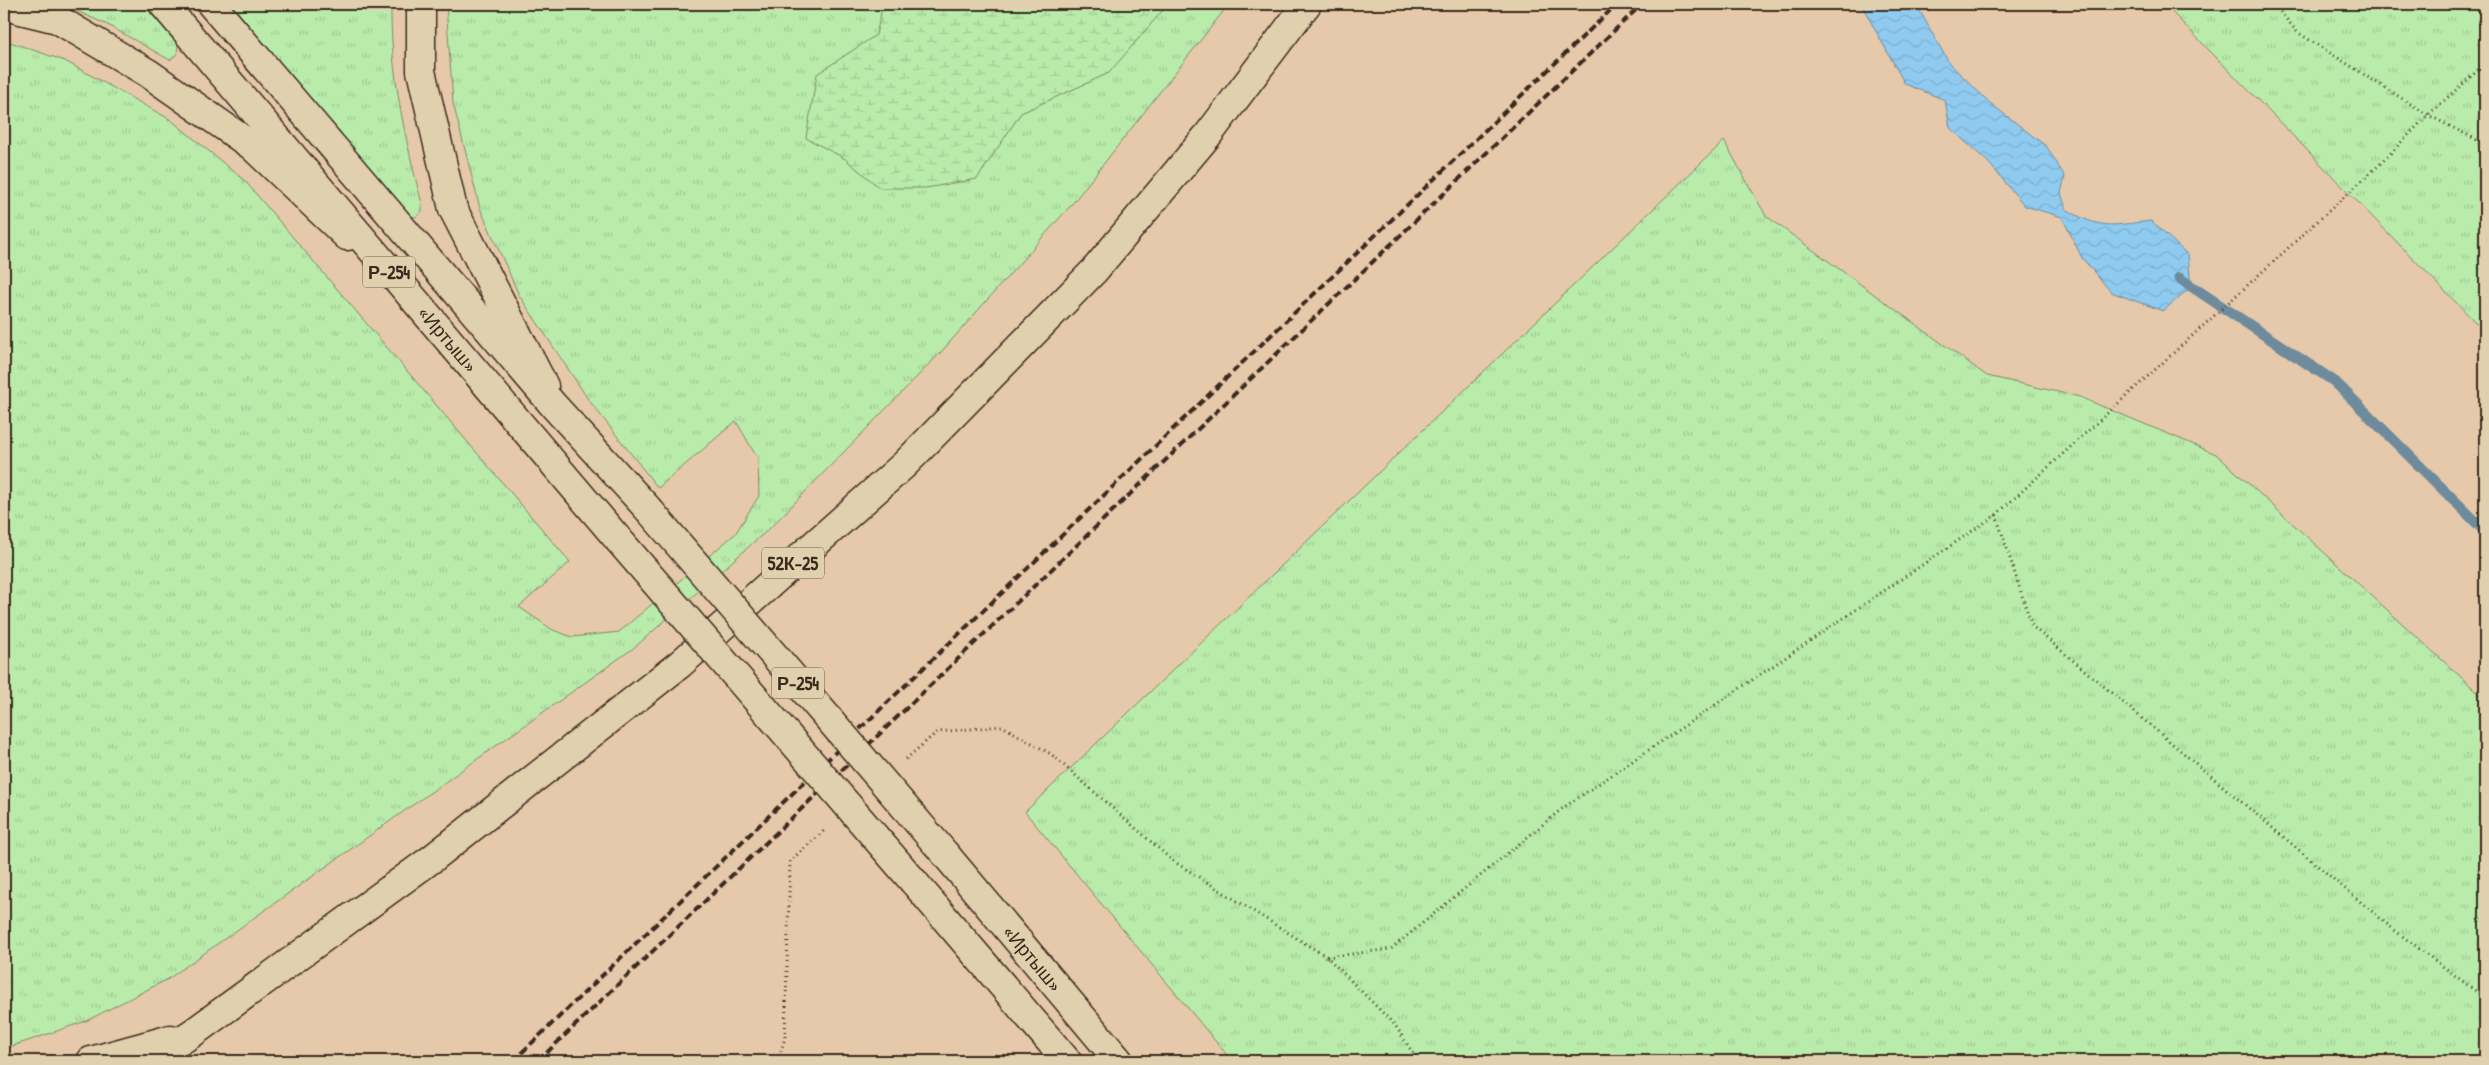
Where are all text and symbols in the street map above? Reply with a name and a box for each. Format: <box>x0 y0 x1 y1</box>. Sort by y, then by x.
road number: Р-254 <box>363 256 415 288</box>
street label: «Иртыш» <box>412 300 484 378</box>
road number: 52К-25 <box>762 548 824 578</box>
road number: Р-254 <box>772 668 824 698</box>
street label: «Иртыш» <box>997 919 1069 997</box>

